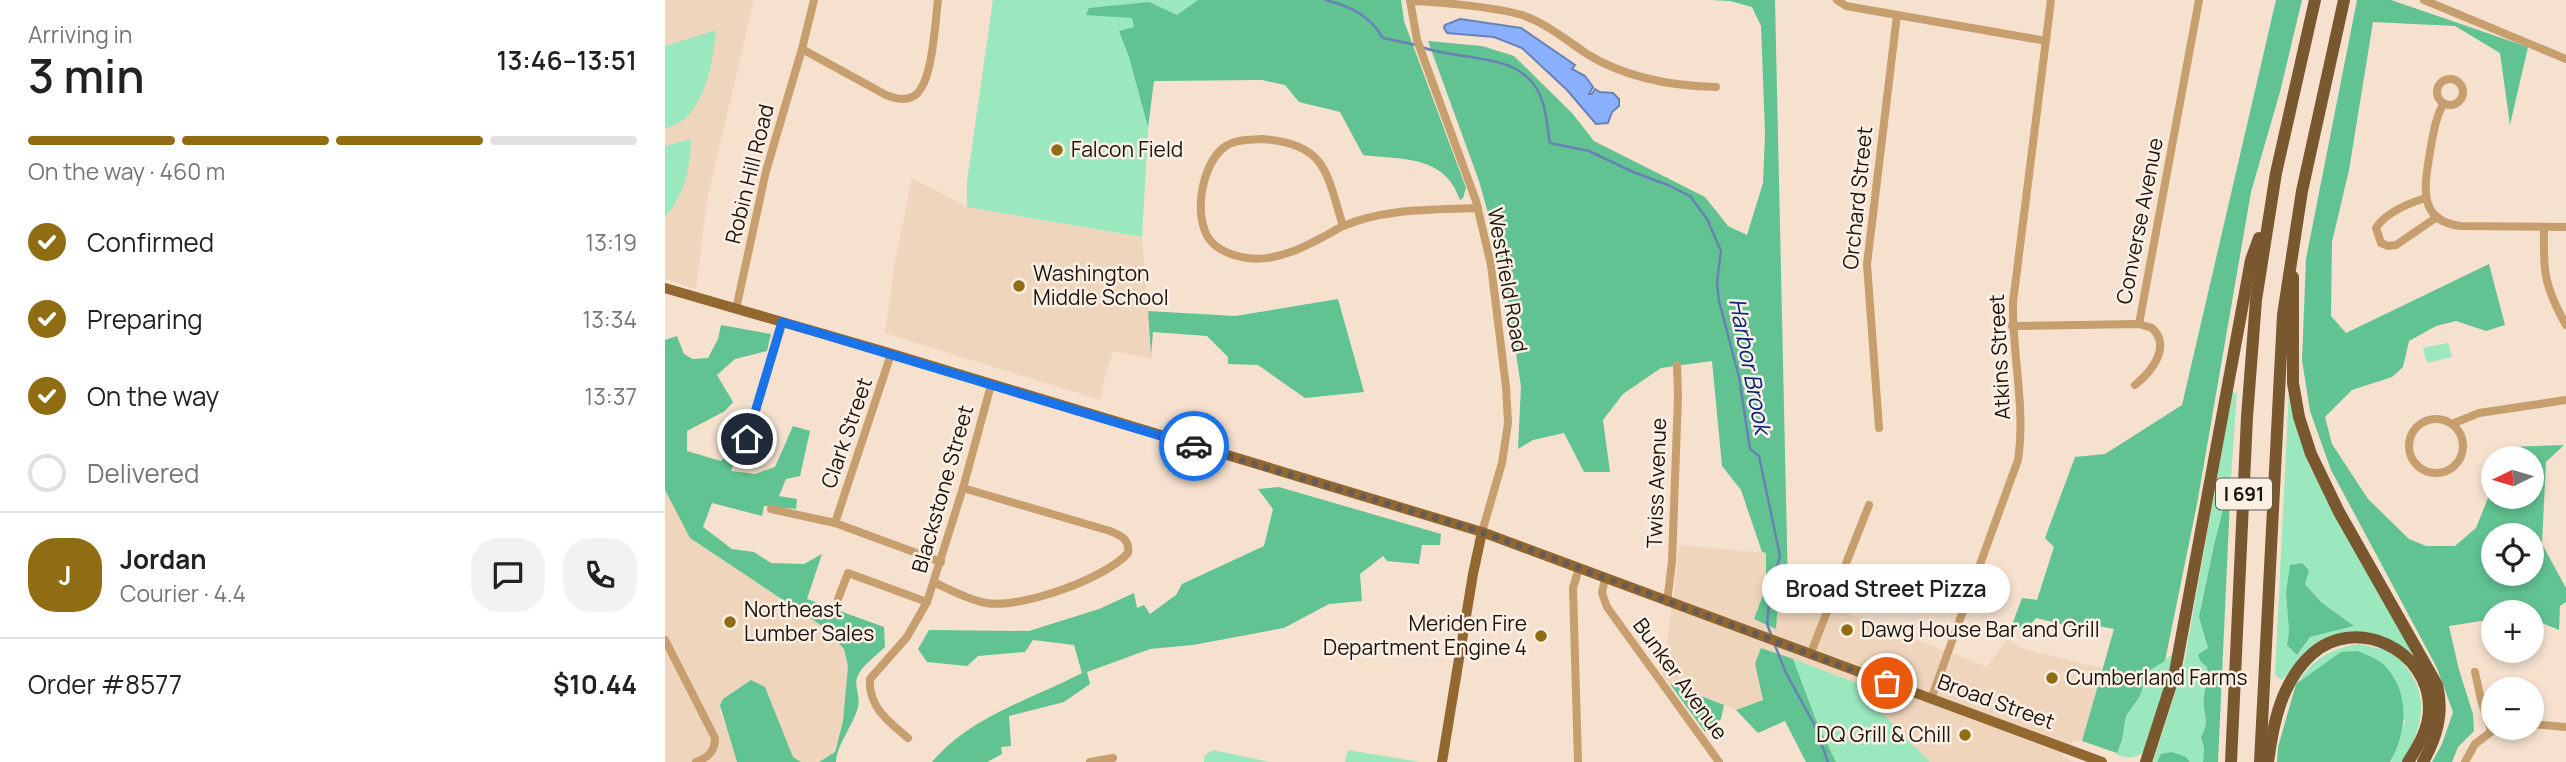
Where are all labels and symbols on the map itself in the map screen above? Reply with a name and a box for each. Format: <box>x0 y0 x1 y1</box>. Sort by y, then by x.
street label: Robin Hill Road <box>718 101 780 246</box>
street label: Orchard Street <box>1836 125 1878 271</box>
place label: Falcon Field <box>1071 135 1183 163</box>
street label: Converse Avenue <box>2109 135 2169 306</box>
marker: Falcon Field <box>1049 142 1065 158</box>
street label: Westfield Road <box>1481 205 1534 354</box>
place label: Washington Middle School <box>1033 259 1169 311</box>
marker: Washington Middle School <box>1011 278 1027 294</box>
street label: Atkins Street <box>1982 293 2016 421</box>
water label: Harbor Brook <box>1722 295 1781 440</box>
street label: Clark Street <box>814 374 878 492</box>
street label: Blackstone Street <box>905 402 979 576</box>
pin <box>717 409 777 469</box>
courier <box>1159 411 1229 481</box>
street label: Twiss Avenue <box>1640 417 1672 549</box>
north arrow <box>2481 446 2545 509</box>
road number: I 691 <box>2216 478 2272 509</box>
callout: Broad Street Pizza <box>1763 564 2011 613</box>
place label: Northeast Lumber Sales <box>744 595 874 647</box>
place label: Meriden Fire Department Engine 4 <box>1323 609 1527 661</box>
street label: Bunker Avenue <box>1627 612 1734 745</box>
marker: Northeast Lumber Sales <box>722 614 738 630</box>
place label: Dawg House Bar and Grill <box>1861 615 2100 643</box>
marker: Dawg House Bar and Grill <box>1839 622 1855 638</box>
marker: Meriden Fire Department Engine 4 <box>1533 628 1549 644</box>
pin <box>1857 653 1917 713</box>
place label: Cumberland Farms <box>2066 663 2247 691</box>
street label: Broad Street <box>1934 667 2059 735</box>
marker: Cumberland Farms <box>2044 670 2060 686</box>
place label: DQ Grill & Chill <box>1816 720 1951 748</box>
marker: DQ Grill & Chill <box>1957 727 1973 743</box>

